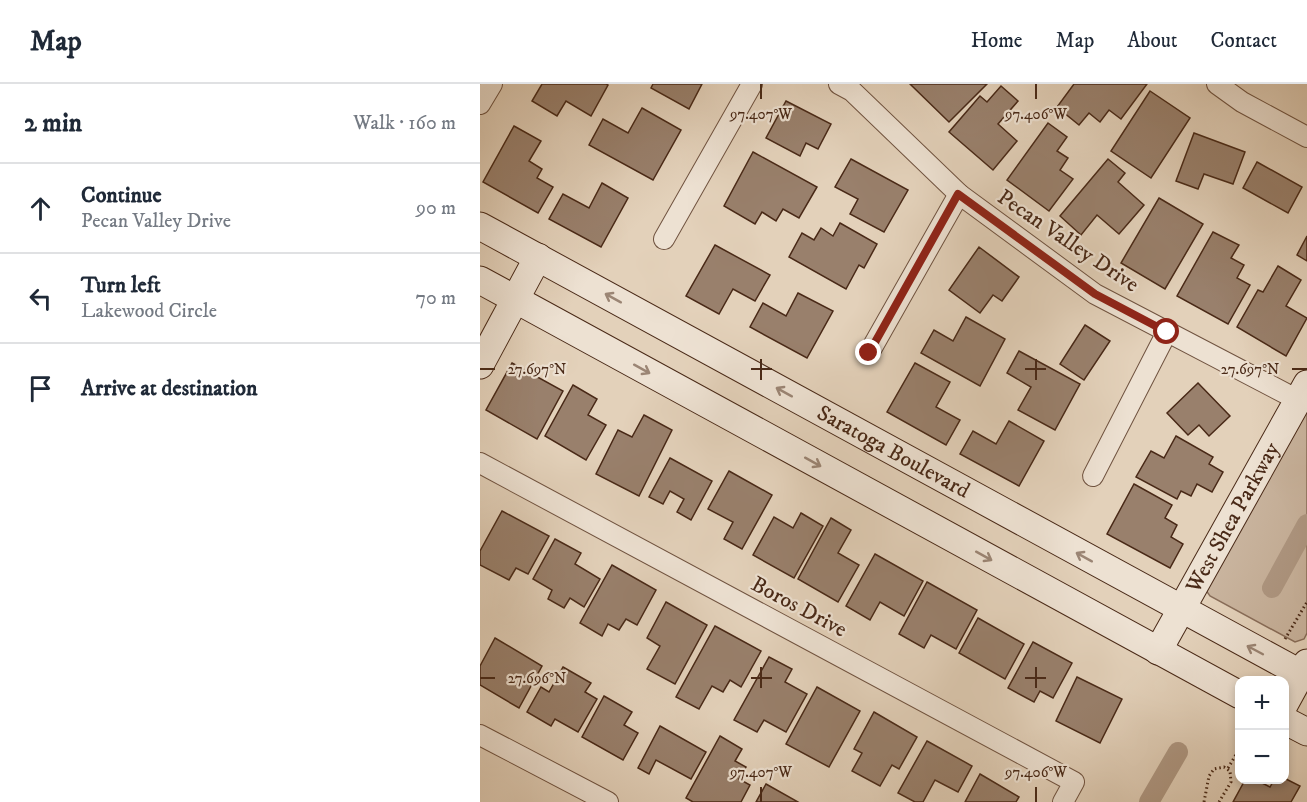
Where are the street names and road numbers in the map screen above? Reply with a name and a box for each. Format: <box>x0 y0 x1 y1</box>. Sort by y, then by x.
street label: Pecan Valley Drive <box>992 184 1144 298</box>
street label: Saratoga Boulevard <box>812 399 975 504</box>
street label: West Shea Parkway <box>1179 437 1286 598</box>
street label: Boros Drive <box>747 571 851 643</box>

